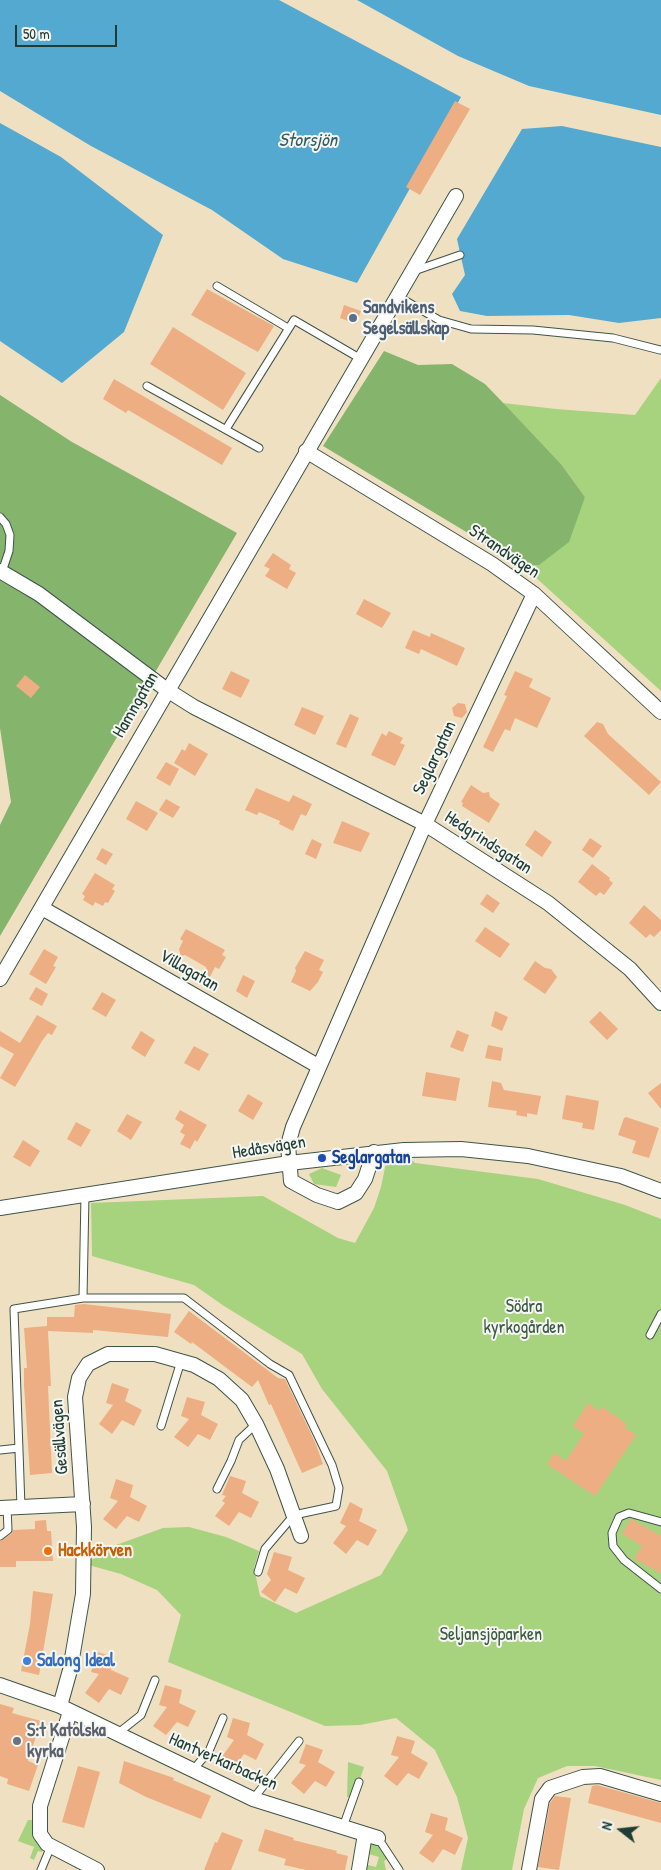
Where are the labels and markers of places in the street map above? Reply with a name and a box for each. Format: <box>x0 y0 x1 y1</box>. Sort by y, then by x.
place label: Sandvikens Segelsällskap <box>363 297 449 340</box>
marker: Sandvikens Segelsällskap <box>347 312 359 324</box>
place label: Seglargatan <box>332 1147 411 1169</box>
marker: Seglargatan <box>316 1152 328 1164</box>
place label: Hackkörven <box>58 1540 132 1562</box>
marker: Hackkörven <box>42 1545 54 1557</box>
place label: Salong Ideal <box>37 1650 115 1672</box>
marker: Salong Ideal <box>21 1655 33 1667</box>
place label: S:t Katolska kyrka <box>27 1720 106 1762</box>
marker: S:t Katolska kyrka <box>11 1735 23 1747</box>

